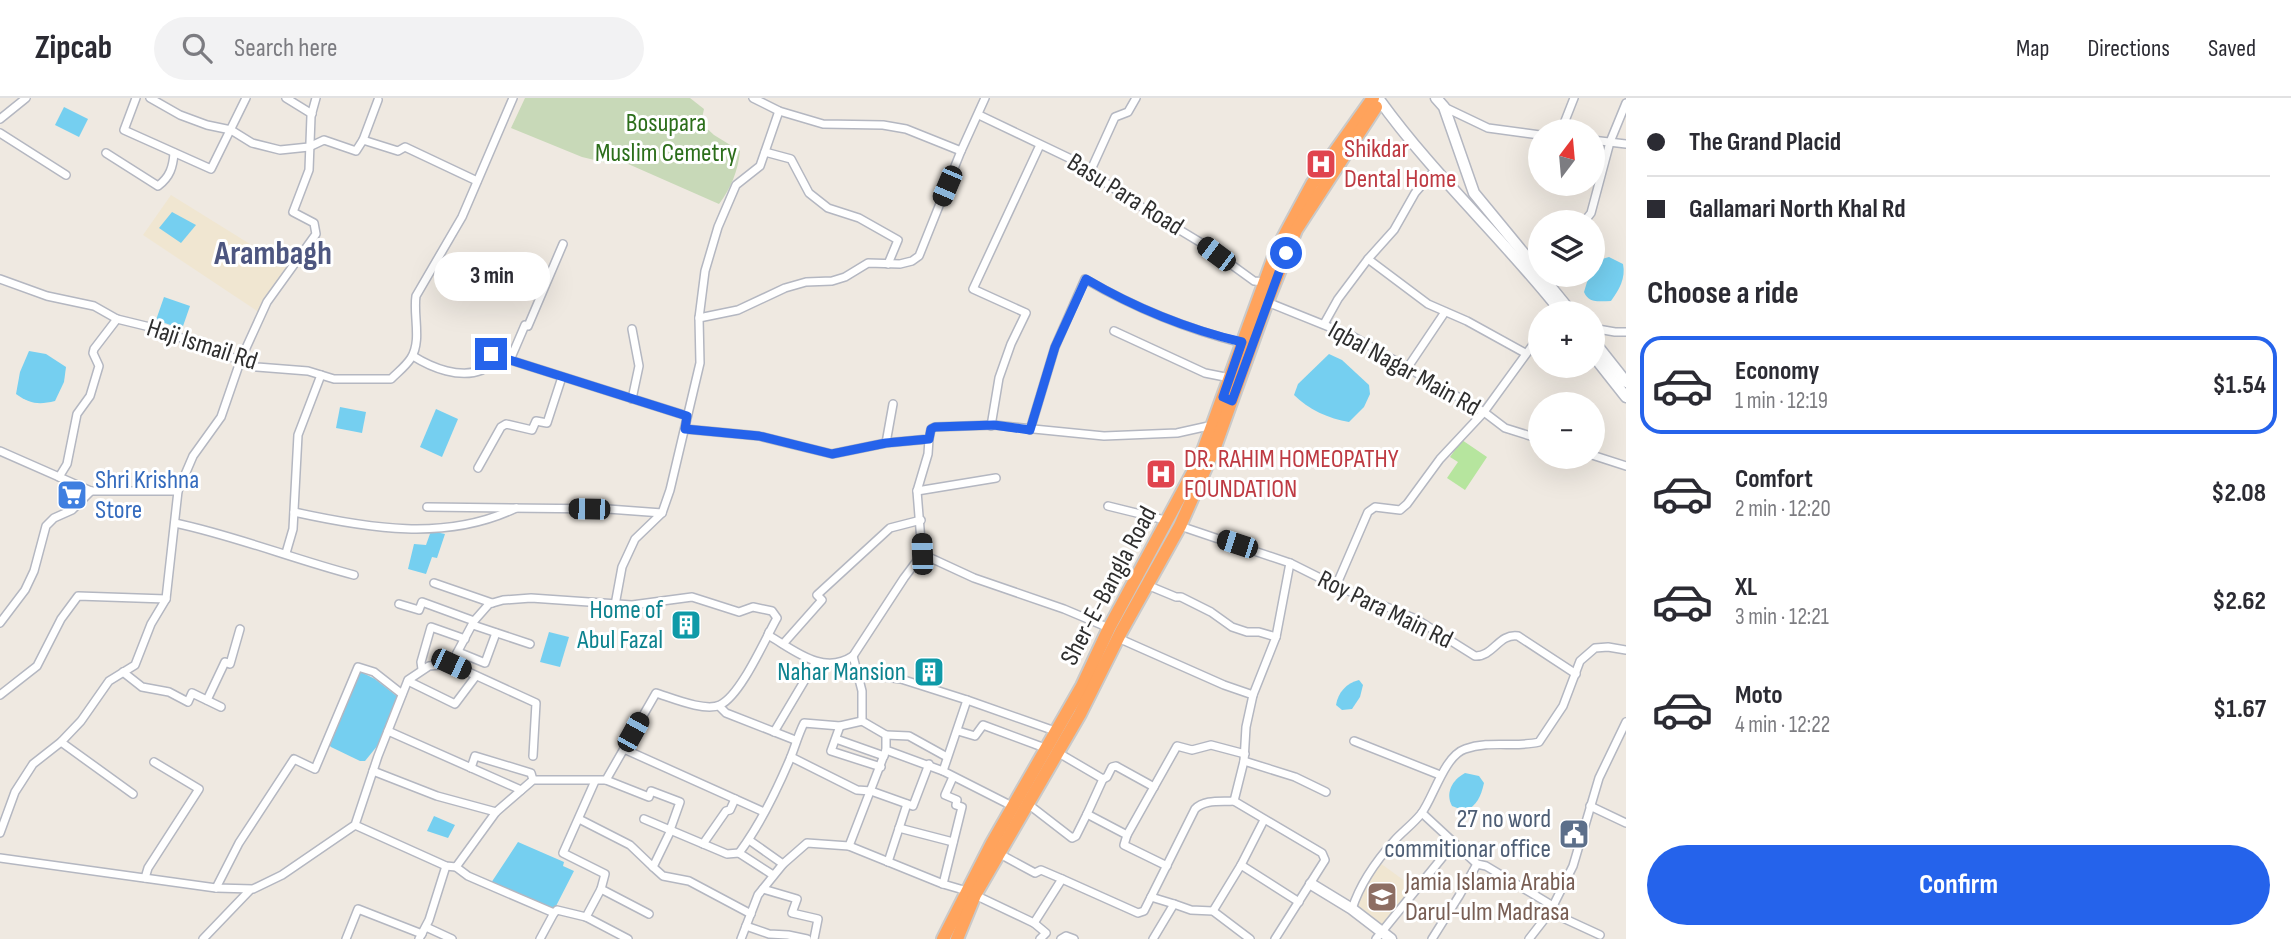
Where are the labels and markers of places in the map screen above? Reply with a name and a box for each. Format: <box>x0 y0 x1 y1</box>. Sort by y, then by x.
place label: Shikdar Dental Home <box>1344 134 1456 195</box>
hospital icon: Shikdar Dental Home <box>1304 147 1338 181</box>
place label: DR. RAHIM HOMEOPATHY FOUNDATION <box>1184 444 1399 505</box>
hospital icon: DR. RAHIM HOMEOPATHY FOUNDATION <box>1144 457 1178 491</box>
place label: Shri Krishna Store <box>95 465 199 526</box>
supermarket icon: Shri Krishna Store <box>55 478 89 512</box>
place label: Home of Abul Fazal <box>576 595 663 656</box>
building icon: Home of Abul Fazal <box>669 608 703 642</box>
building icon: Nahar Mansion <box>912 655 946 689</box>
place label: Nahar Mansion <box>777 657 906 688</box>
place label: 27 no word commitionar office <box>1384 804 1551 865</box>
public building icon: 27 no word commitionar office <box>1557 817 1591 851</box>
place label: Jamia Islamia Arabia Darul-ulm Madrasa <box>1404 867 1575 928</box>
school or university icon: Jamia Islamia Arabia Darul-ulm Madrasa <box>1365 880 1399 914</box>

